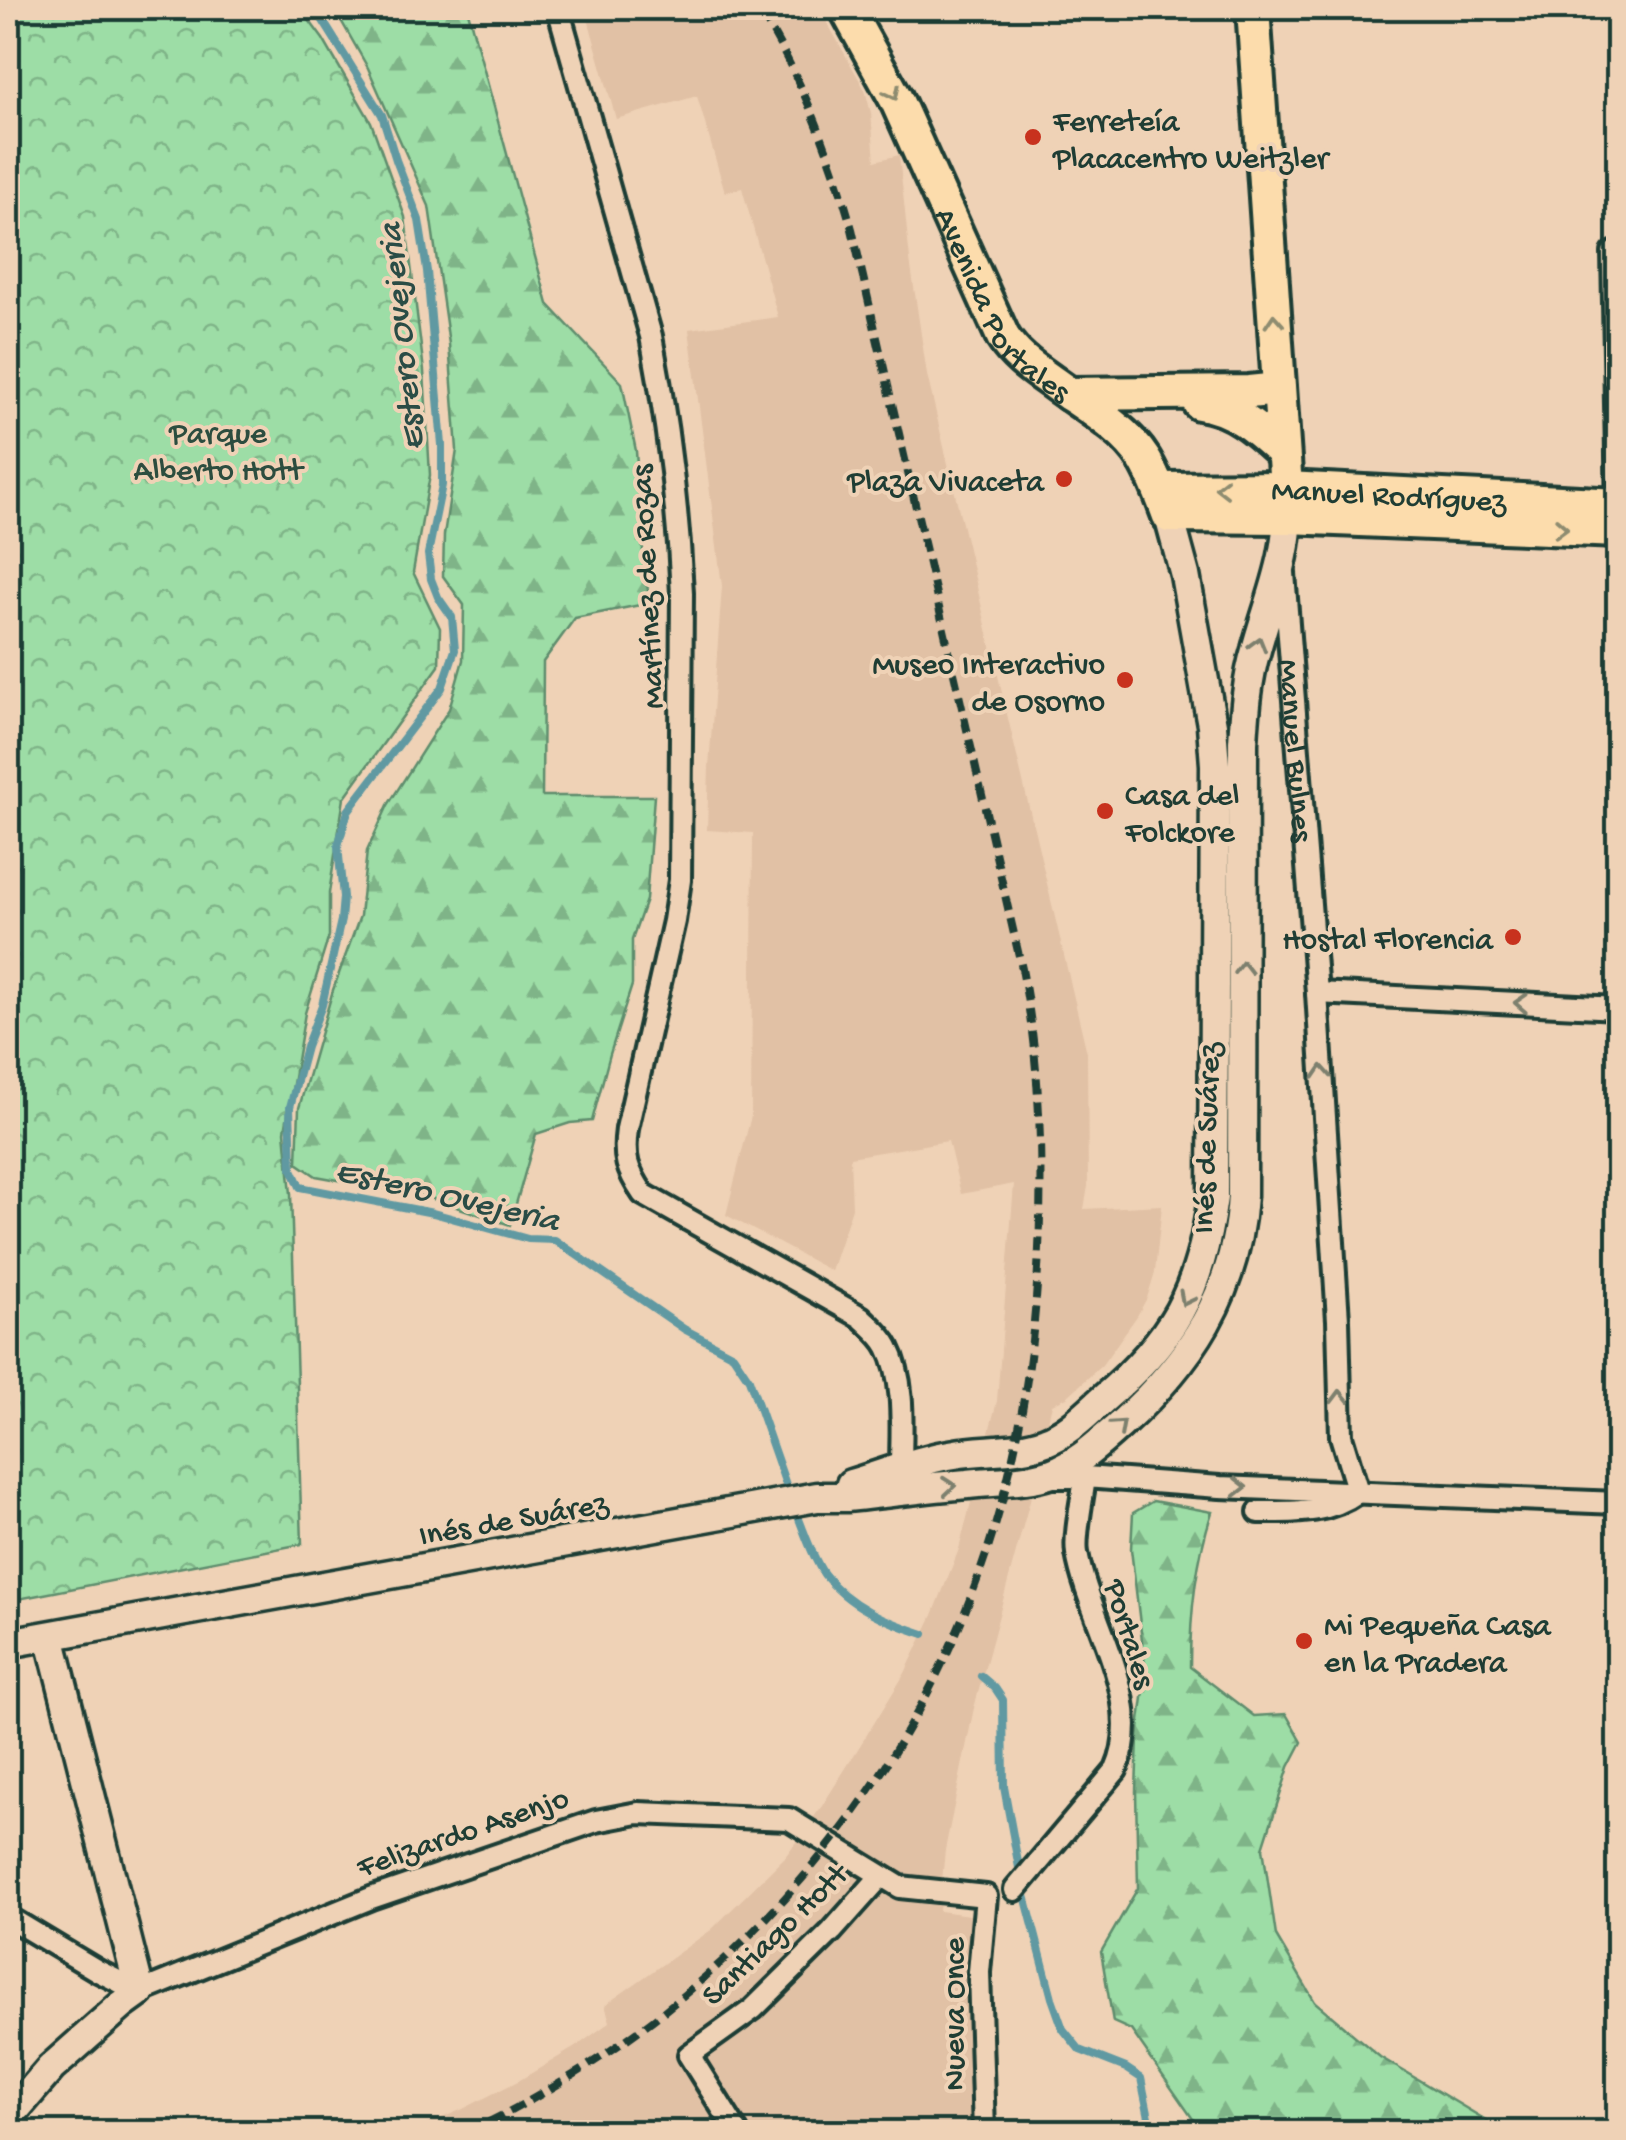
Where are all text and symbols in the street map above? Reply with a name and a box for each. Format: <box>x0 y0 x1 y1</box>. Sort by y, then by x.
one-way arrow <box>880 83 900 101</box>
place label: Ferreteía Placacentro Weitzler <box>1052 105 1331 180</box>
marker: Ferreteía Placacentro Weitzler <box>1022 126 1044 148</box>
street label: Avenida Portales <box>923 203 1077 414</box>
water label: Estero Ovejeria <box>372 218 437 452</box>
one-way arrow <box>1264 312 1286 328</box>
park label: Parque Alberto Hott <box>134 417 305 492</box>
street label: Martínez de Rozas <box>625 462 675 710</box>
place label: Plaza Vivaceta <box>846 465 1045 503</box>
marker: Plaza Vivaceta <box>1053 468 1075 490</box>
street label: Manuel Rodríguez <box>1271 474 1508 523</box>
one-way arrow <box>1214 477 1230 499</box>
one-way arrow <box>1553 518 1569 539</box>
one-way arrow <box>1246 636 1267 653</box>
place label: Museo Interactivo de Osorno <box>872 648 1105 723</box>
street label: Manuel Bulnes <box>1267 658 1319 845</box>
marker: Museo Interactivo de Osorno <box>1114 669 1136 691</box>
place label: Casa del Folckore <box>1124 779 1240 854</box>
marker: Casa del Folckore <box>1094 800 1116 822</box>
place label: Hostal Florencia <box>1282 923 1494 961</box>
marker: Hostal Florencia <box>1502 926 1524 948</box>
one-way arrow <box>1232 959 1254 974</box>
one-way arrow <box>1513 993 1529 1014</box>
street label: Inés de Suárez <box>1187 1041 1231 1234</box>
one-way arrow <box>1312 1064 1333 1080</box>
water label: Estero Ovejeria <box>331 1153 565 1245</box>
one-way arrow <box>1179 1288 1198 1306</box>
one-way arrow <box>1329 1388 1350 1404</box>
one-way arrow <box>1107 1420 1126 1438</box>
one-way arrow <box>942 1476 958 1497</box>
one-way arrow <box>1232 1476 1248 1498</box>
street label: Inés de Suárez <box>416 1486 612 1557</box>
street label: Portales <box>1092 1575 1162 1695</box>
place label: Mi Pequeña Casa en la Pradera <box>1324 1609 1552 1684</box>
marker: Mi Pequeña Casa en la Pradera <box>1293 1630 1315 1652</box>
street label: Felizardo Asenjo <box>352 1781 574 1889</box>
street label: Santiago Hott <box>695 1855 860 2016</box>
street label: Nueva Once <box>938 1937 976 2091</box>

